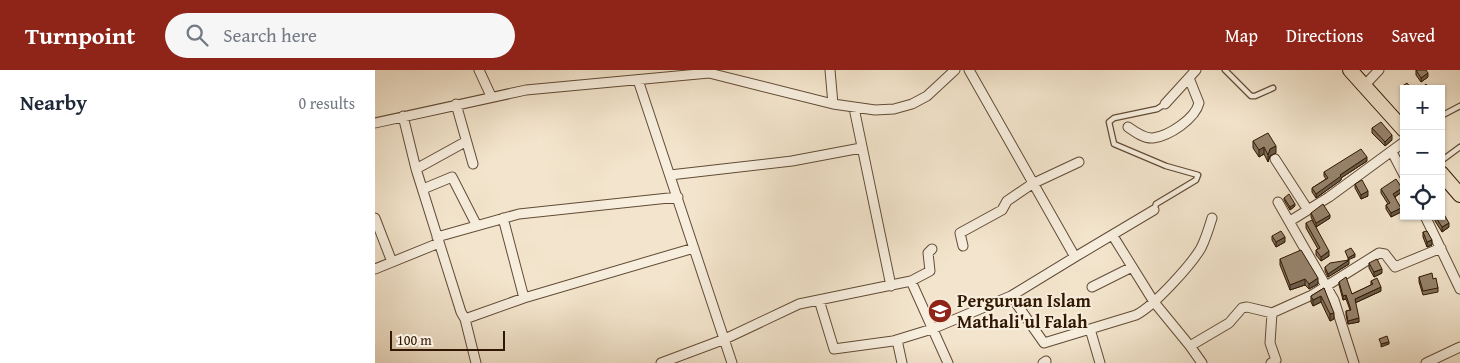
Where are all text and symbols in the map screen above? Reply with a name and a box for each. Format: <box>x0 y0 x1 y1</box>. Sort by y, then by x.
search box <box>165 13 515 58</box>
text: Turnpoint <box>25 18 135 53</box>
icon: search <box>183 21 211 49</box>
text: Search here <box>223 21 317 49</box>
text: Map <box>1225 22 1258 49</box>
text: Directions <box>1286 22 1363 49</box>
text: Saved <box>1391 22 1435 49</box>
map controls <box>1400 85 1445 220</box>
button: + <box>1400 85 1445 130</box>
text: Nearby <box>20 87 87 118</box>
text: 0 results <box>298 91 355 115</box>
button: − <box>1400 130 1445 175</box>
button: locate <box>1400 175 1445 220</box>
place label: Perguruan Islam Mathali'ul Falah <box>957 287 1091 335</box>
school or university icon: Perguruan Islam Mathali'ul Falah <box>927 298 953 324</box>
scale bar <box>390 328 505 351</box>
text: 100 m <box>397 330 432 350</box>

